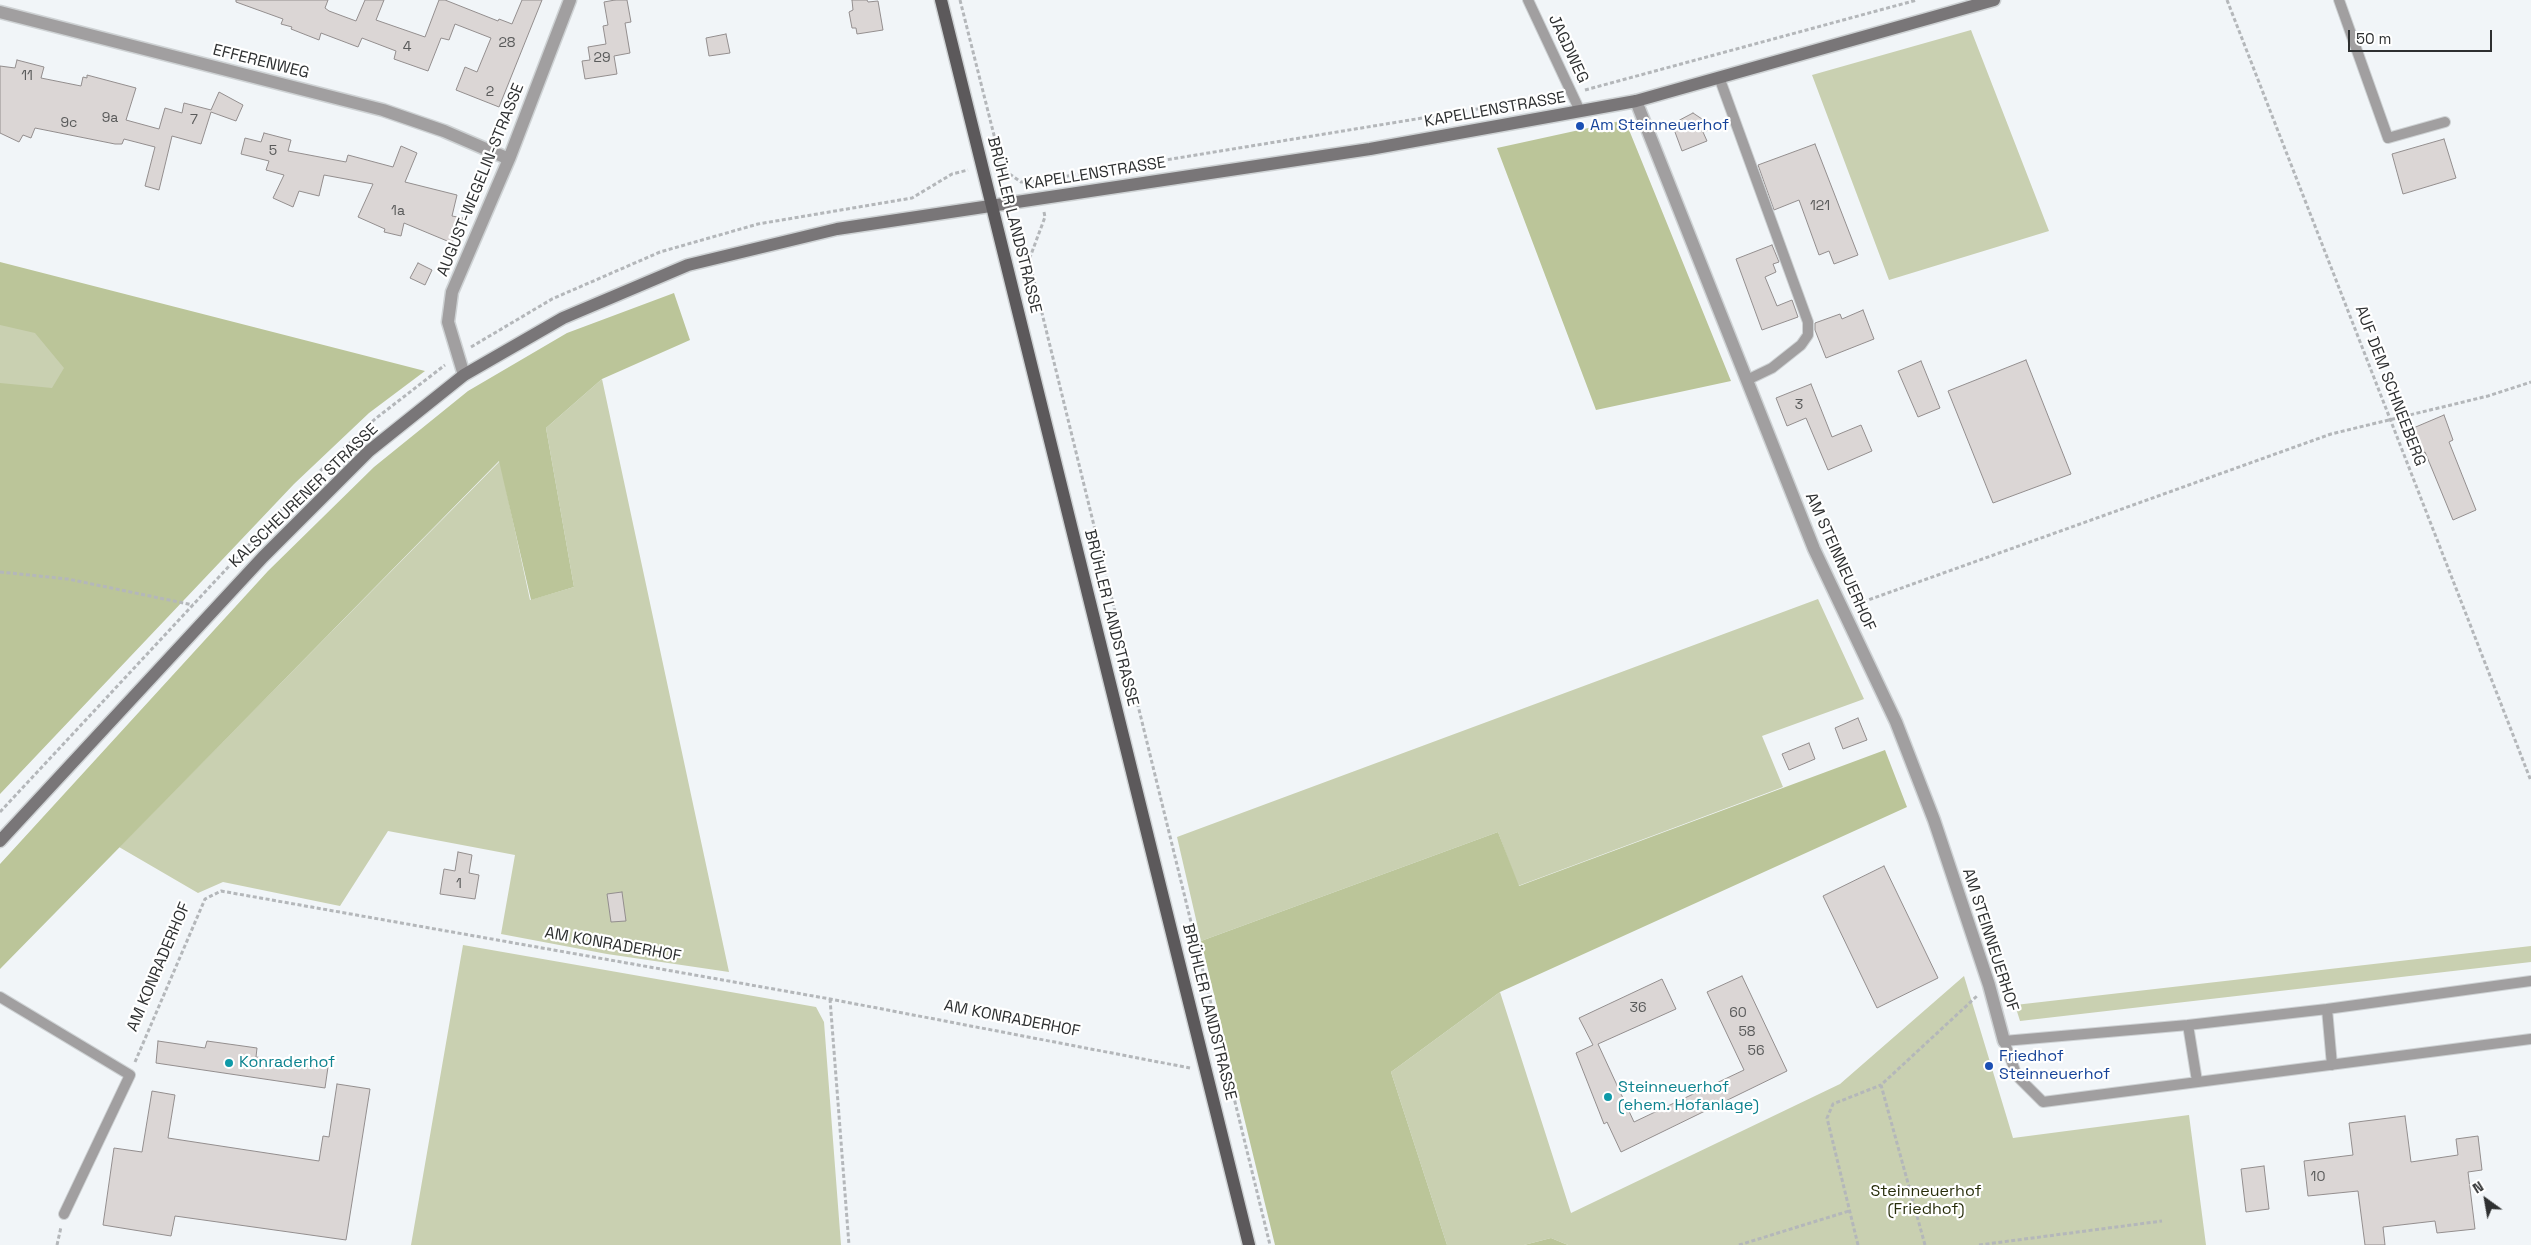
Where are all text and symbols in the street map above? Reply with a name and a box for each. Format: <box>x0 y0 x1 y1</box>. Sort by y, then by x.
street label: JAGDWEG <box>1544 12 1592 86</box>
scale bar <box>2351 20 2495 52</box>
text: 50 m <box>2356 29 2391 48</box>
house number: 28 <box>498 35 516 51</box>
house number: 4 <box>403 39 411 55</box>
street label: EFFERENWEG <box>211 41 311 83</box>
house number: 29 <box>594 50 610 66</box>
house number: 11 <box>21 68 33 84</box>
street label: AUGUST-WEGELIN-STRASSE <box>433 81 529 279</box>
house number: 2 <box>486 84 494 100</box>
street label: KAPELLENSTRASSE <box>1423 88 1567 132</box>
house number: 9a <box>102 110 118 126</box>
house number: 7 <box>190 112 198 128</box>
house number: 9c <box>61 115 77 131</box>
place label: Am Steinneuerhof <box>1590 116 1729 136</box>
marker: Am Steinneuerhof <box>1574 120 1586 132</box>
street label: BRÜHLER LANDSTRASSE <box>983 135 1045 315</box>
house number: 5 <box>269 143 277 159</box>
street label: KAPELLENSTRASSE <box>1023 153 1167 195</box>
house number: 121 <box>1810 198 1830 214</box>
house number: 1a <box>391 203 405 219</box>
street label: AUF DEM SCHNEEBERG <box>2351 303 2429 469</box>
house number: 3 <box>1795 397 1803 413</box>
street label: KALSCHEURENER STRASSE <box>226 420 382 572</box>
street label: AM STEINNEUERHOF <box>1801 490 1879 634</box>
street label: BRÜHLER LANDSTRASSE <box>1080 528 1142 708</box>
street label: AM STEINNEUERHOF <box>1958 866 2022 1014</box>
house number: 1 <box>456 876 462 892</box>
street label: AM KONRADERHOF <box>123 900 195 1034</box>
street label: BRÜHLER LANDSTRASSE <box>1178 922 1240 1102</box>
street label: AM KONRADERHOF <box>543 924 683 966</box>
street label: AM KONRADERHOF <box>942 996 1082 1042</box>
house number: 36 <box>1629 1000 1647 1016</box>
house number: 60 <box>1729 1005 1747 1021</box>
house number: 58 <box>1738 1024 1756 1040</box>
house number: 56 <box>1748 1043 1764 1059</box>
place label: Friedhof Steinneuerhof <box>1999 1047 2110 1085</box>
place label: Konraderhof <box>239 1053 335 1073</box>
marker: Konraderhof <box>223 1057 235 1069</box>
marker: Friedhof Steinneuerhof <box>1983 1060 1995 1072</box>
place label: Steinneuerhof (ehem. Hofanlage) <box>1618 1078 1759 1116</box>
marker: Steinneuerhof (ehem. Hofanlage) <box>1602 1091 1614 1103</box>
house number: 10 <box>2311 1169 2325 1185</box>
north arrow <box>2461 1175 2511 1225</box>
text: N <box>2469 1177 2487 1197</box>
park label: Steinneuerhof (Friedhof) <box>1870 1182 1982 1220</box>

